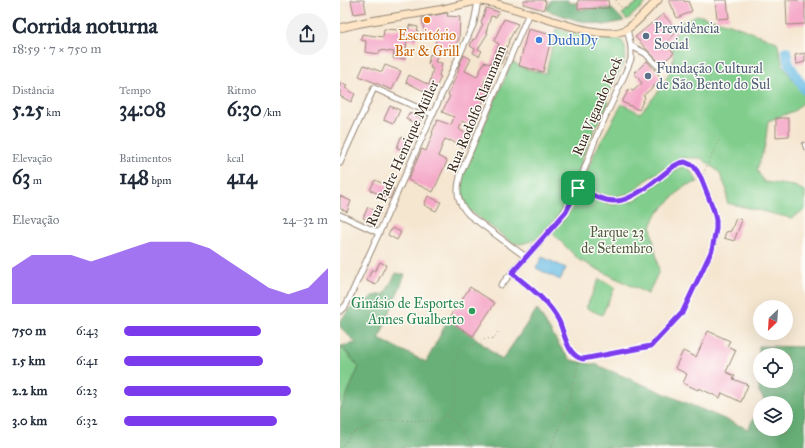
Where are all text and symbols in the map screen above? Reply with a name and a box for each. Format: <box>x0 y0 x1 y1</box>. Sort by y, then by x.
text: Corrida noturna <box>12 12 158 39</box>
button: share <box>286 13 328 55</box>
marker: Escritório Bar & Grill <box>422 15 432 25</box>
place label: Previdência Social <box>654 20 720 53</box>
place label: Escritório Bar & Grill <box>394 27 460 60</box>
marker: Previdência Social <box>641 31 651 41</box>
place label: DuduDy <box>547 32 598 49</box>
marker: DuduDy <box>534 35 544 45</box>
text: 18:59 · 7 × 750 m <box>12 41 102 57</box>
street label: Rua Rodolfo Klaumann <box>443 43 510 175</box>
street label: Rua Vigando Kock <box>569 54 626 158</box>
place label: Fundação Cultural de São Bento do Sul <box>656 60 770 93</box>
marker: Fundação Cultural de São Bento do Sul <box>643 71 653 81</box>
street label: Rua Padre Henrique Müller <box>362 77 444 230</box>
text: Distância <box>12 84 55 97</box>
text: Tempo <box>119 84 151 97</box>
text: Ritmo <box>227 84 256 97</box>
text: 5.25 <box>12 97 44 121</box>
text: 34:08 <box>119 97 166 121</box>
text: 6:30 <box>227 97 262 121</box>
text: km <box>44 106 61 119</box>
text: /km <box>262 106 281 119</box>
text: Elevação <box>12 152 52 165</box>
text: Batimentos <box>119 152 171 165</box>
text: kcal <box>227 152 244 165</box>
text: 63 <box>12 165 30 189</box>
text: 148 <box>119 165 149 189</box>
text: 414 <box>227 165 257 189</box>
pin <box>561 171 595 205</box>
text: m <box>30 174 42 187</box>
text: bpm <box>149 174 171 187</box>
icon: arrive <box>567 177 589 199</box>
text: Elevação <box>12 212 59 228</box>
text: 24–32 m <box>282 212 328 228</box>
park label: Parque 23 de Setembro <box>581 224 653 257</box>
place label: Ginásio de Esportes Annes Gualberto <box>351 295 464 328</box>
north arrow <box>753 300 793 340</box>
map controls <box>753 300 793 436</box>
marker: Ginásio de Esportes Annes Gualberto <box>467 306 477 316</box>
text: 750 m <box>12 323 46 339</box>
text: 6:43 <box>76 323 98 339</box>
button: locate <box>753 348 793 388</box>
text: 1.5 km <box>12 353 45 369</box>
text: 6:41 <box>76 353 98 369</box>
text: 2.2 km <box>12 383 48 399</box>
text: 6:23 <box>76 383 98 399</box>
button: layers <box>753 396 793 436</box>
text: 3.0 km <box>12 413 47 429</box>
text: 6:32 <box>76 413 98 429</box>

